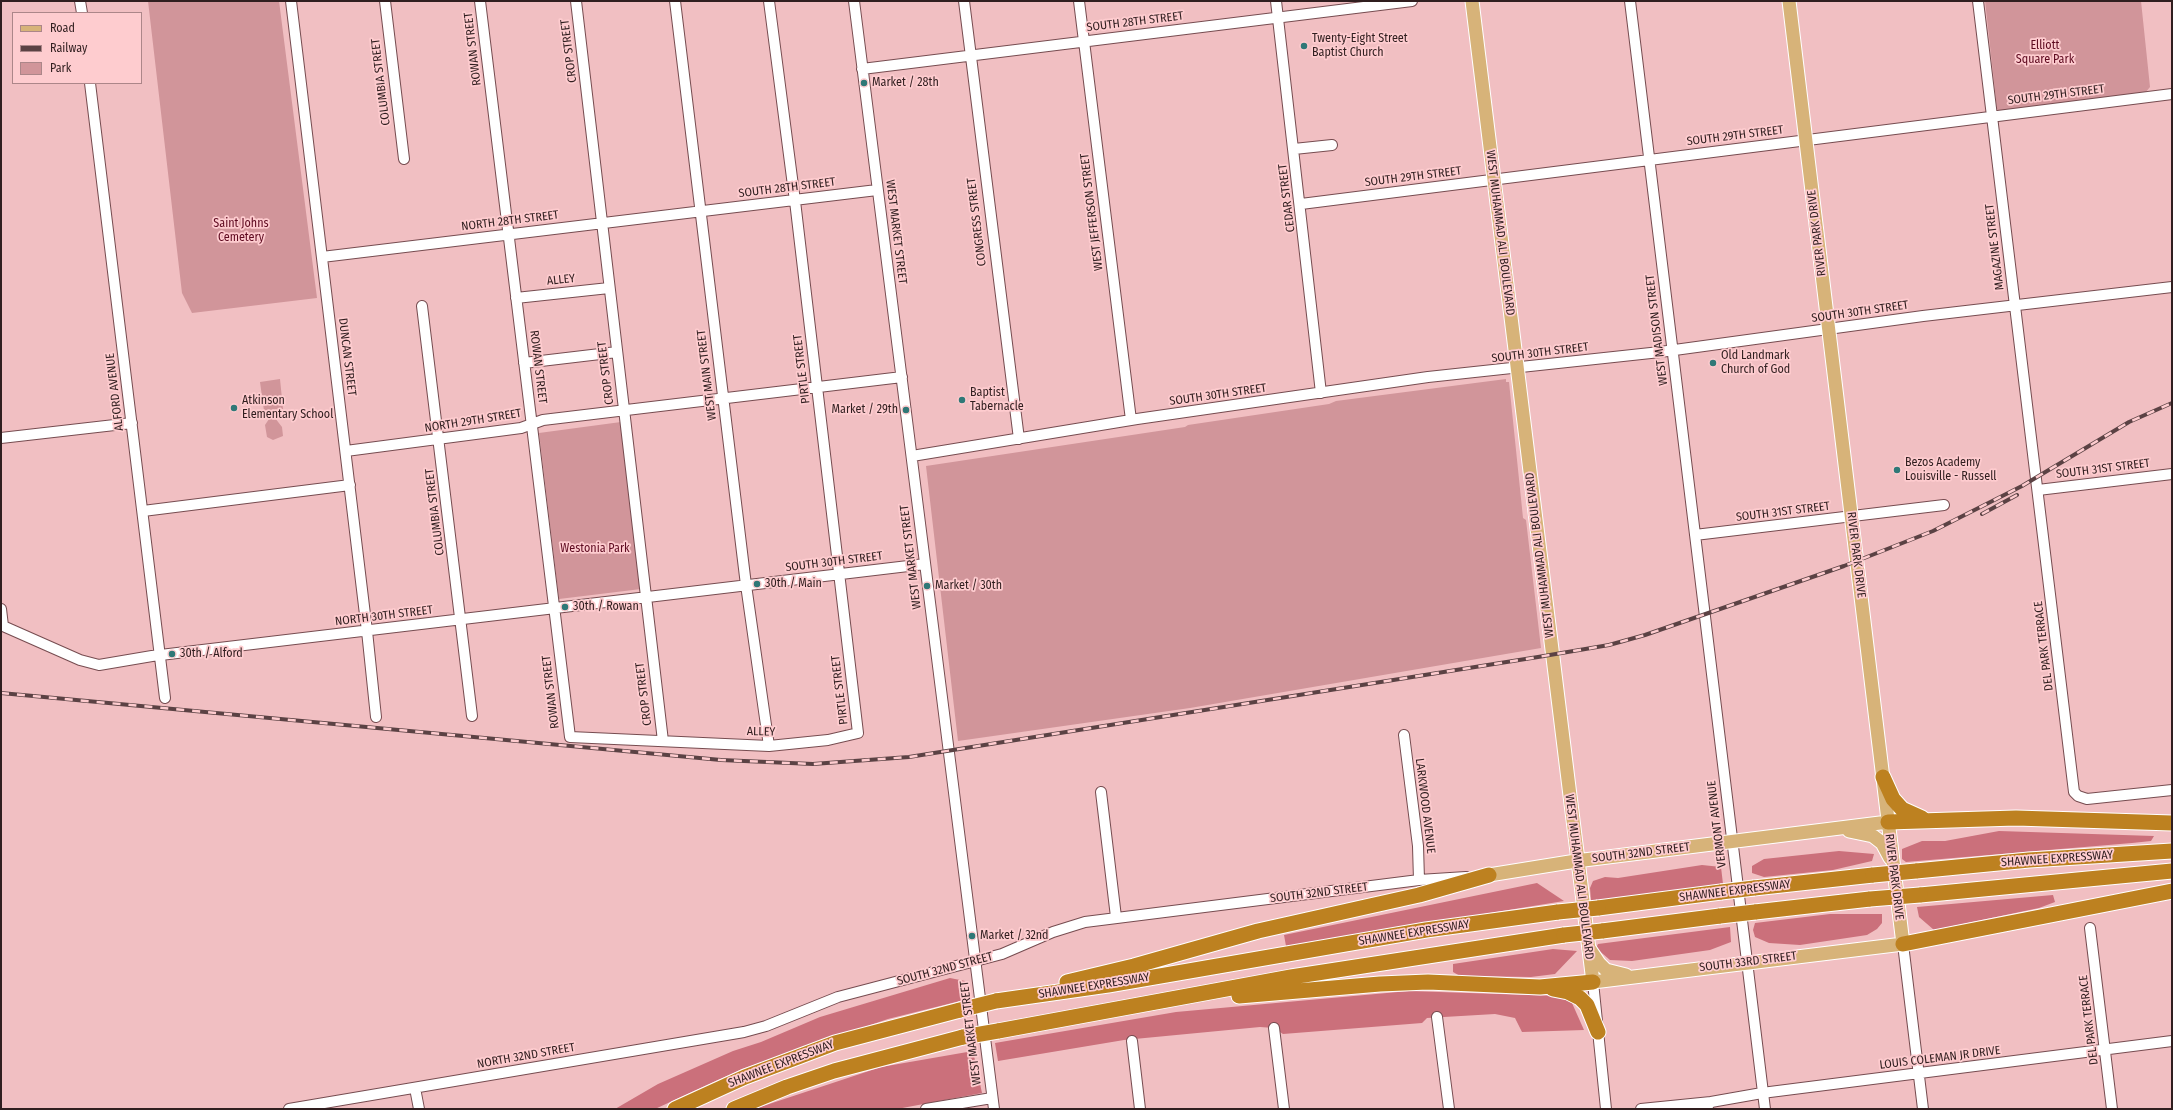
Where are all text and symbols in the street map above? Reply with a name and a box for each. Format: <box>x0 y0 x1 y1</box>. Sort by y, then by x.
street label: SOUTH 28TH STREET <box>1086 9 1184 35</box>
street label: ROWAN STREET <box>461 11 485 87</box>
legend <box>12 12 142 84</box>
street label: CROP STREET <box>558 18 580 84</box>
text: Road <box>50 21 75 35</box>
place label: Twenty-Eight Street Baptist Church <box>1312 32 1408 60</box>
street label: COLUMBIA STREET <box>369 38 393 126</box>
park label: Elliott Square Park <box>2016 39 2074 67</box>
text: Railway <box>50 41 87 55</box>
marker: Twenty-Eight Street Baptist Church <box>1299 41 1309 51</box>
text: Park <box>50 61 71 75</box>
place label: Market / 28th <box>872 76 939 90</box>
marker: Market / 28th <box>859 78 869 88</box>
street label: SOUTH 29TH STREET <box>2007 82 2105 108</box>
street label: SOUTH 29TH STREET <box>1686 123 1784 149</box>
street label: WEST MUHAMMAD ALI BOULEVARD <box>1483 150 1517 316</box>
street label: WEST JEFFERSON STREET <box>1078 152 1106 272</box>
street label: CEDAR STREET <box>1276 163 1298 233</box>
street label: SOUTH 29TH STREET <box>1364 164 1462 190</box>
street label: SOUTH 28TH STREET <box>738 175 836 201</box>
street label: CONGRESS STREET <box>964 177 990 267</box>
street label: WEST MARKET STREET <box>882 179 910 285</box>
street label: RIVER PARK DRIVE <box>1805 189 1829 277</box>
street label: MAGAZINE STREET <box>1983 203 2007 291</box>
street label: NORTH 28TH STREET <box>460 208 560 234</box>
park label: Saint Johns Cemetery <box>213 217 269 245</box>
street label: ALLEY <box>546 271 576 289</box>
street label: WEST MADISON STREET <box>1643 274 1671 386</box>
street label: SOUTH 30TH STREET <box>1811 298 1909 326</box>
street label: DUNCAN STREET <box>335 317 359 397</box>
street label: ROWAN STREET <box>526 329 550 405</box>
street label: WEST MAIN STREET <box>694 329 720 421</box>
street label: PIRTLE STREET <box>791 334 813 404</box>
street label: CROP STREET <box>595 340 617 406</box>
street label: SOUTH 30TH STREET <box>1491 340 1589 366</box>
place label: Old Landmark Church of God <box>1721 349 1790 377</box>
street label: ALFORD AVENUE <box>103 352 127 432</box>
marker: Old Landmark Church of God <box>1708 358 1718 368</box>
street label: SOUTH 30TH STREET <box>1169 381 1267 409</box>
place label: Baptist Tabernacle <box>970 386 1024 414</box>
place label: Atkinson Elementary School <box>242 394 333 422</box>
marker: Baptist Tabernacle <box>957 395 967 405</box>
marker: Atkinson Elementary School <box>229 403 239 413</box>
place label: Market / 29th <box>832 403 898 417</box>
marker: Market / 29th <box>901 405 911 415</box>
street label: NORTH 29TH STREET <box>424 406 522 436</box>
place label: Bezos Academy Louisville - Russell <box>1905 456 1996 484</box>
street label: SOUTH 31ST STREET <box>2055 456 2151 482</box>
marker: Bezos Academy Louisville - Russell <box>1892 465 1902 475</box>
street label: COLUMBIA STREET <box>423 468 447 556</box>
street label: WEST MUHAMMAD ALI BOULEVARD <box>1523 472 1557 638</box>
street label: SOUTH 31ST STREET <box>1735 499 1831 525</box>
street label: WEST MARKET STREET <box>897 504 925 610</box>
street label: RIVER PARK DRIVE <box>1844 511 1868 599</box>
park label: Westonia Park <box>560 542 630 556</box>
street label: SOUTH 30TH STREET <box>785 549 883 575</box>
place label: 30th / Main <box>765 577 822 591</box>
marker: 30th / Main <box>752 579 762 589</box>
place label: Market / 30th <box>935 579 1002 593</box>
marker: Market / 30th <box>922 581 932 591</box>
place label: 30th / Rowan <box>573 600 639 614</box>
street label: DEL PARK TERRACE <box>2031 600 2057 692</box>
marker: 30th / Rowan <box>560 602 570 612</box>
street label: NORTH 30TH STREET <box>334 603 434 629</box>
place label: 30th / Alford <box>180 647 243 661</box>
marker: 30th / Alford <box>167 649 177 659</box>
street label: ROWAN STREET <box>539 654 563 730</box>
street label: PIRTLE STREET <box>829 655 851 725</box>
street label: CROP STREET <box>633 661 655 727</box>
street label: ALLEY <box>747 725 775 739</box>
street label: LARKWOOD AVENUE <box>1412 757 1438 855</box>
street label: VERMONT AVENUE <box>1705 780 1729 868</box>
street label: WEST MUHAMMAD ALI BOULEVARD <box>1562 794 1596 960</box>
street label: RIVER PARK DRIVE <box>1882 833 1906 921</box>
street label: SOUTH 32ND STREET <box>1591 840 1691 866</box>
street label: SHAWNEE EXPRESSWAY <box>2001 848 2113 870</box>
street label: SHAWNEE EXPRESSWAY <box>1679 877 1791 905</box>
street label: SOUTH 32ND STREET <box>1269 880 1369 906</box>
street label: SHAWNEE EXPRESSWAY <box>1358 917 1470 949</box>
place label: Market / 32nd <box>980 929 1049 943</box>
marker: Market / 32nd <box>967 931 977 941</box>
street label: SOUTH 32ND STREET <box>896 949 994 989</box>
street label: SOUTH 33RD STREET <box>1699 949 1797 975</box>
street label: SHAWNEE EXPRESSWAY <box>1038 970 1150 1002</box>
street label: DEL PARK TERRACE <box>2076 974 2102 1066</box>
street label: WEST MARKET STREET <box>957 980 985 1086</box>
street label: SHAWNEE EXPRESSWAY <box>726 1037 836 1091</box>
street label: NORTH 32ND STREET <box>476 1040 576 1072</box>
street label: LOUIS COLEMAN JR DRIVE <box>1879 1043 2001 1073</box>

